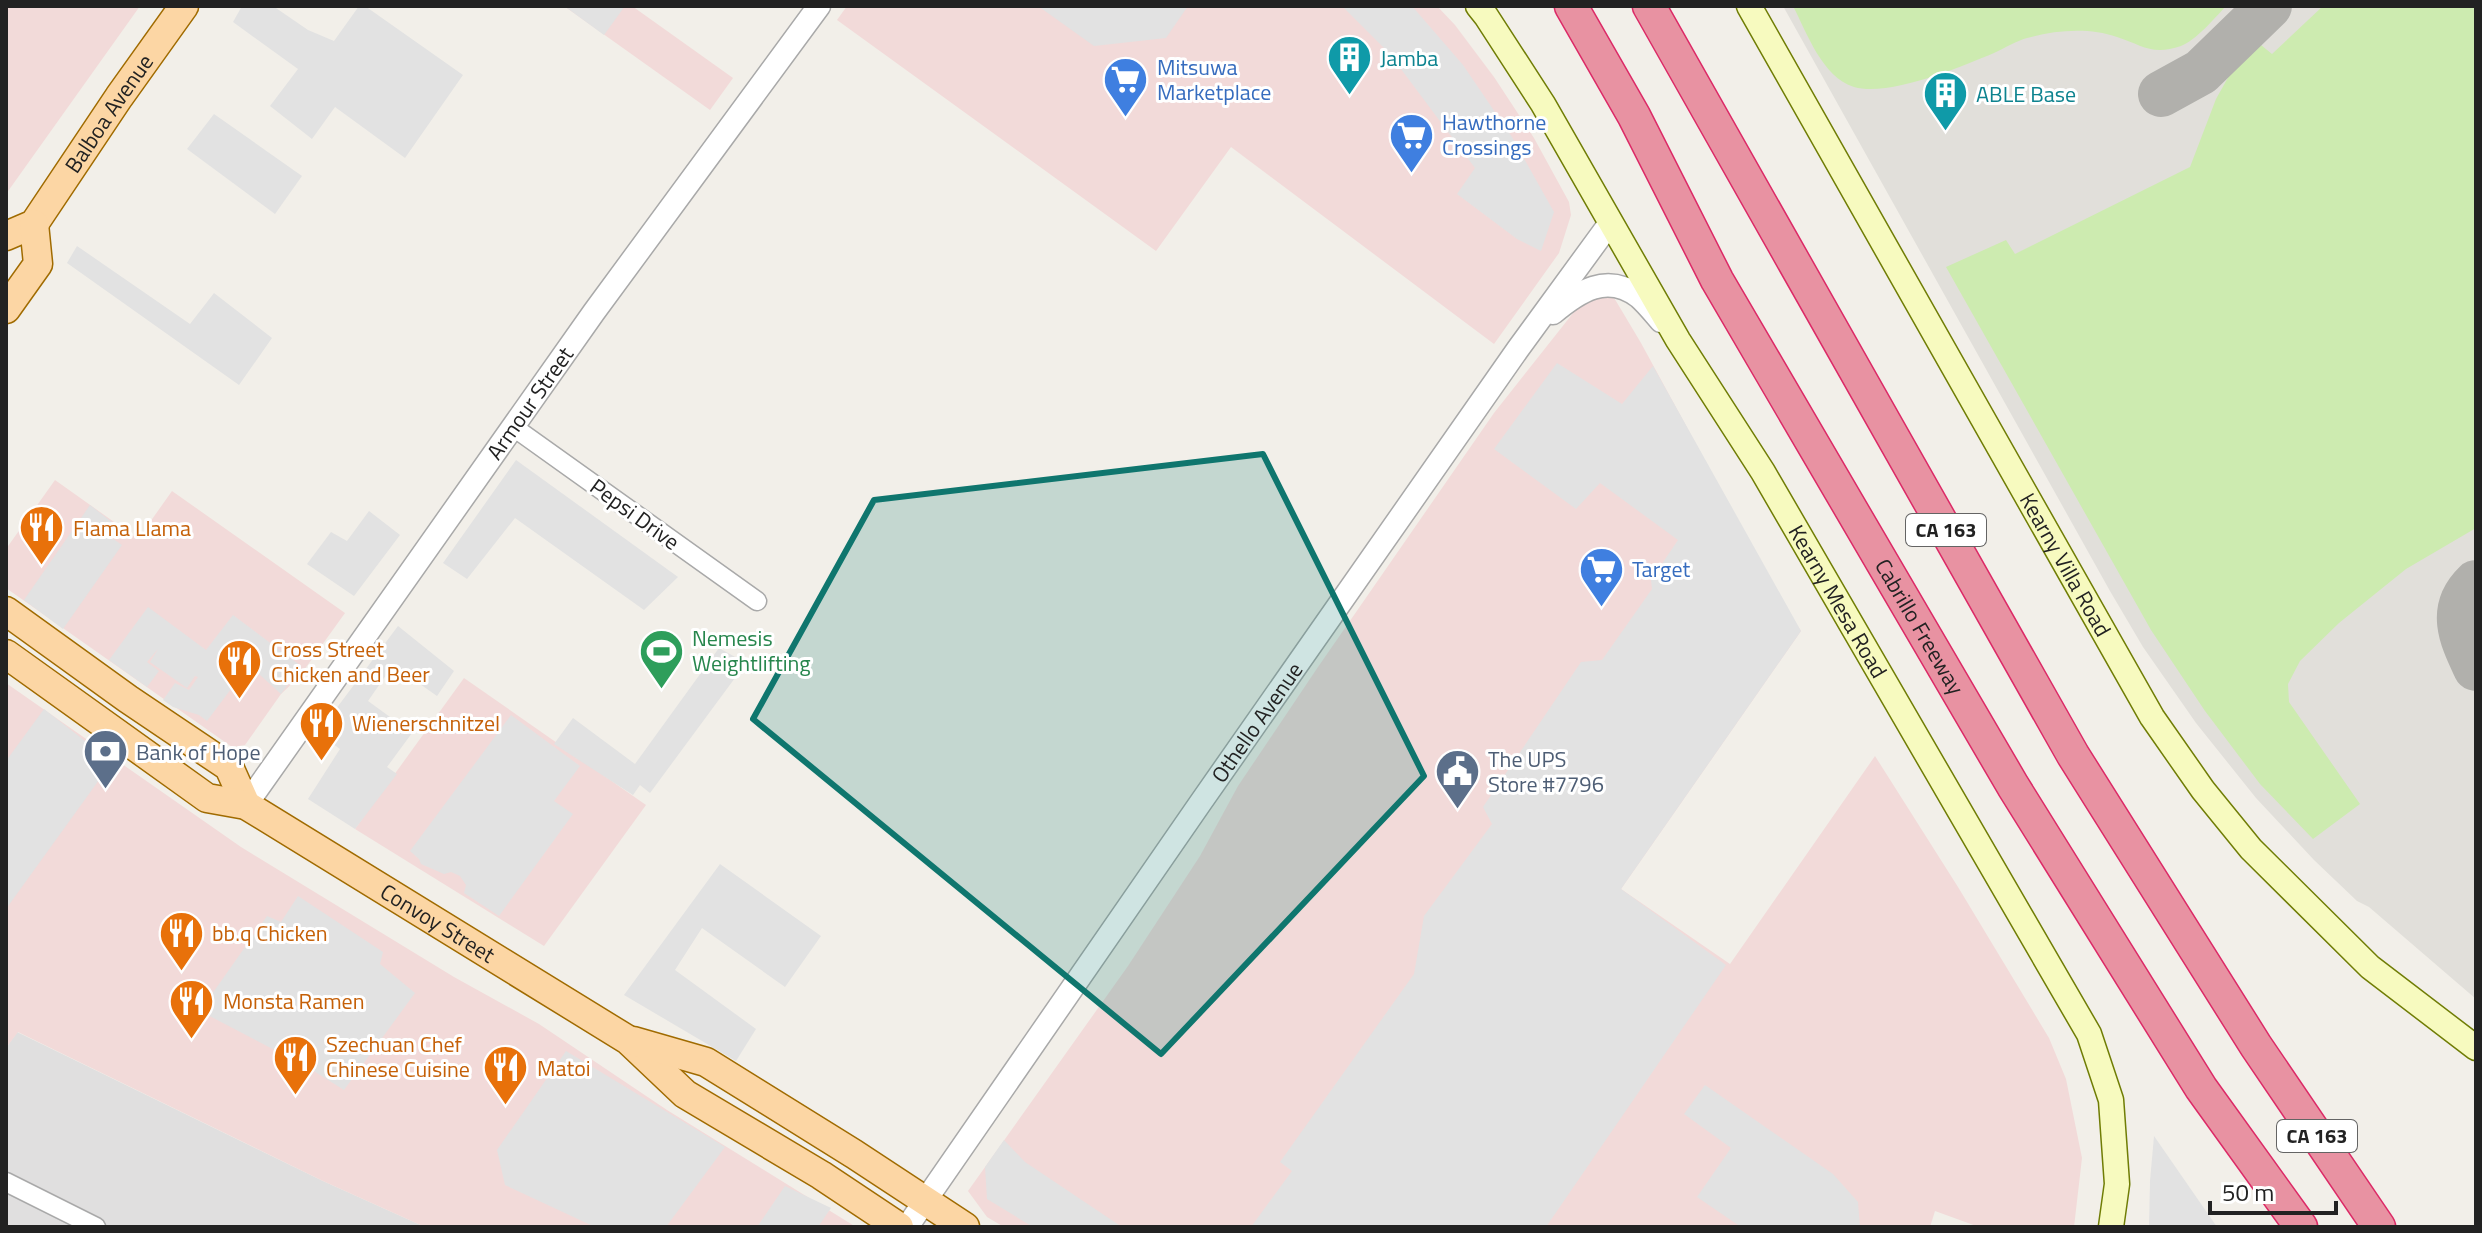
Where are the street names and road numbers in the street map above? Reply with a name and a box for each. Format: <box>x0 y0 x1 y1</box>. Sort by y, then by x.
street label: Balboa Avenue <box>56 47 162 180</box>
street label: Armour Street <box>478 339 582 467</box>
street label: Pepsi Drive <box>583 470 687 558</box>
street label: Kearny Villa Road <box>2011 486 2120 643</box>
road number: CA 163 <box>1906 514 1986 546</box>
street label: Kearny Mesa Road <box>1780 518 1896 684</box>
street label: Cabrillo Freeway <box>1866 552 1973 701</box>
street label: Othello Avenue <box>1202 655 1311 790</box>
street label: Convoy Street <box>374 875 502 971</box>
road number: CA 163 <box>2277 1120 2357 1152</box>

